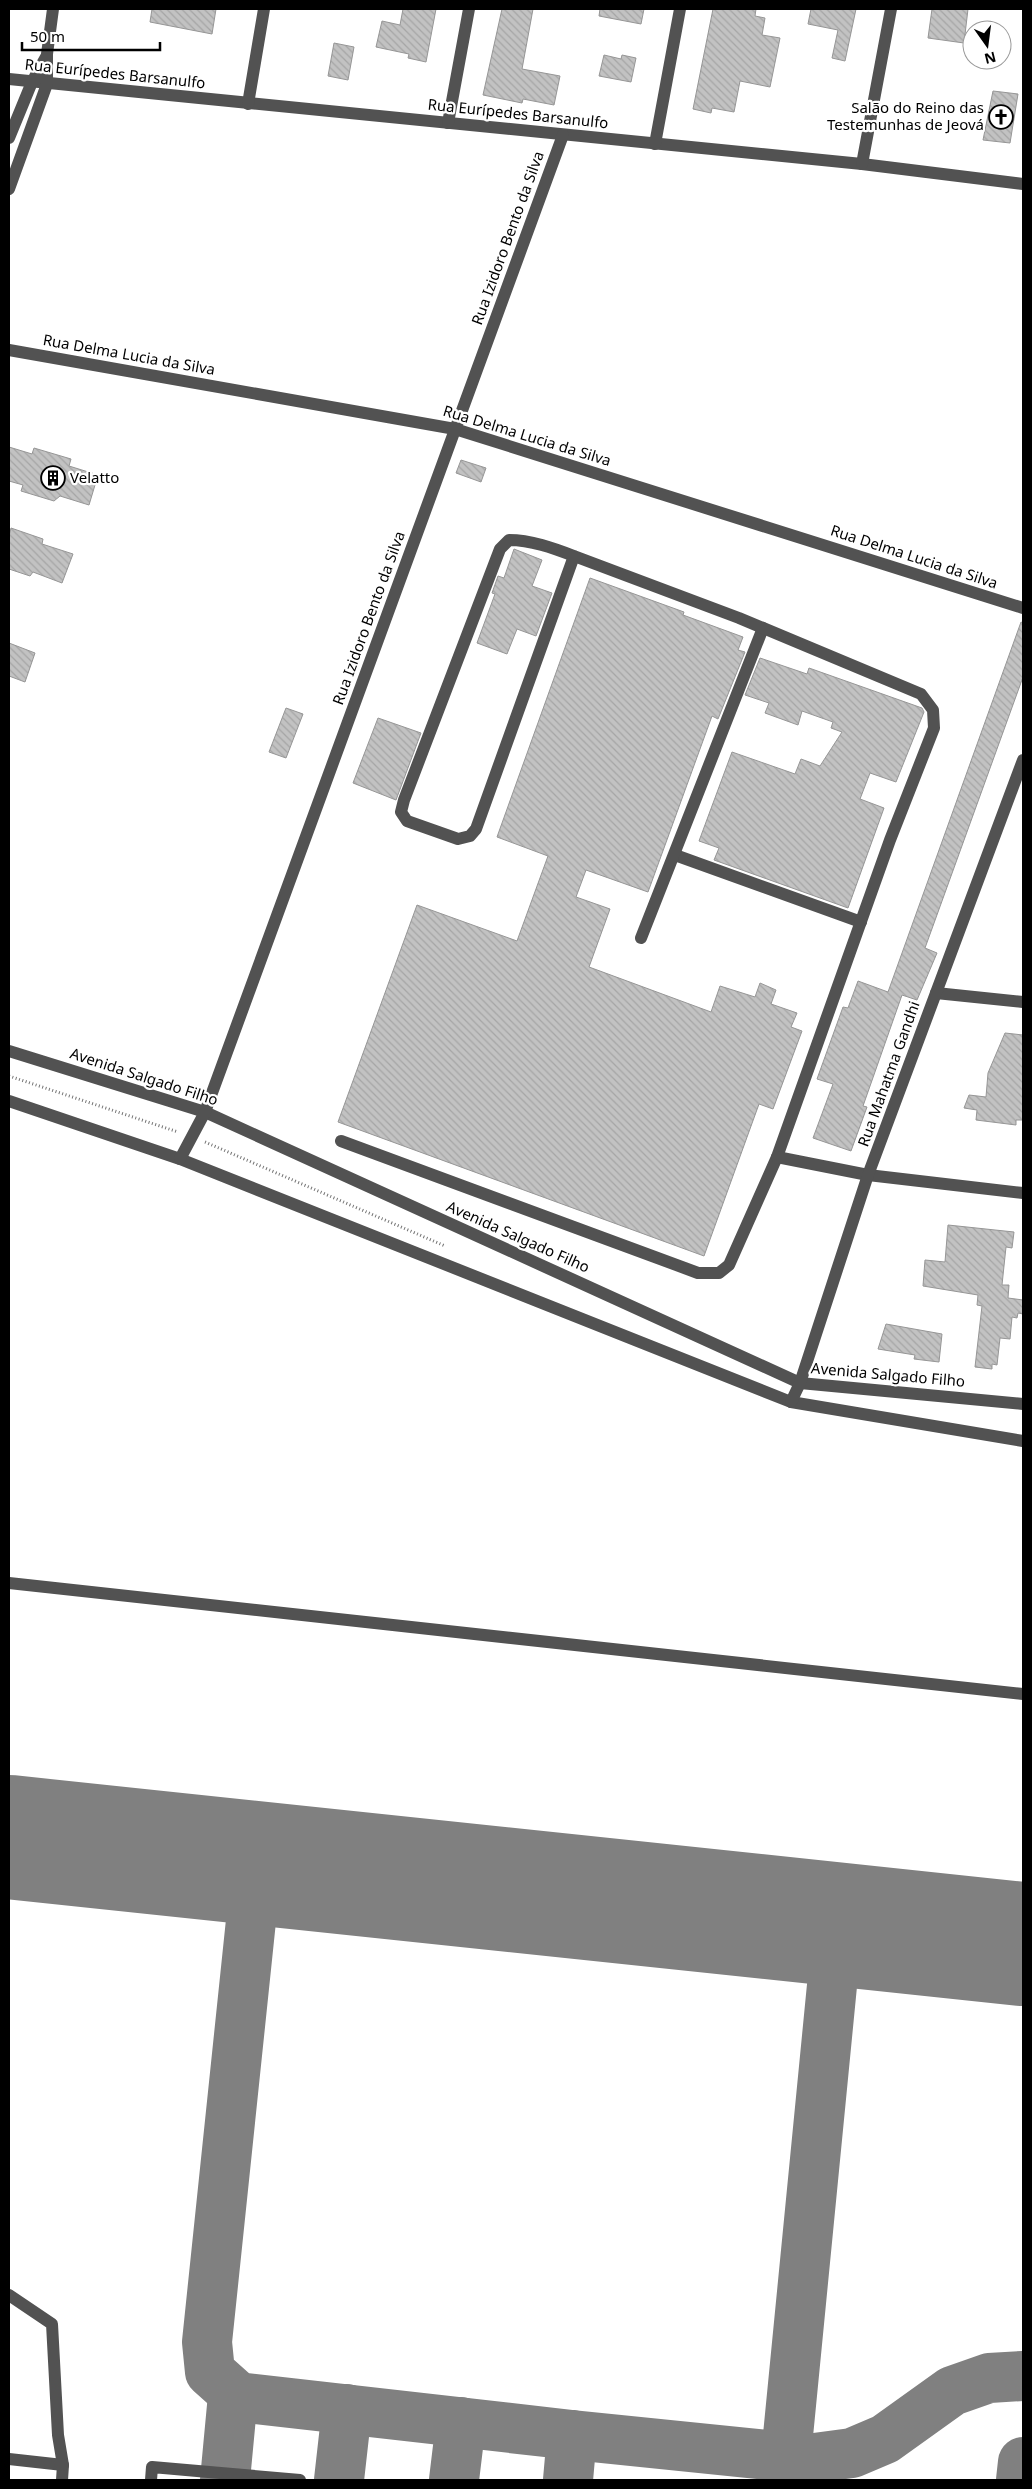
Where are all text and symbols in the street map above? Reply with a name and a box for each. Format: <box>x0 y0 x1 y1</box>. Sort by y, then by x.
scale bar <box>22 20 160 52</box>
north arrow <box>962 20 1012 70</box>
text: 50 m <box>30 26 65 46</box>
text: N <box>982 48 998 69</box>
street label: Rua Eurípedes Barsanulfo <box>24 54 206 92</box>
street label: Rua Eurípedes Barsanulfo <box>427 94 609 132</box>
place label: Salão do Reino das Testemunhas de Jeová <box>827 97 984 134</box>
church icon: Salão do Reino das Testemunhas de Jeová <box>988 104 1014 130</box>
street label: Rua Izidoro Bento da Silva <box>466 148 548 327</box>
street label: Rua Delma Lucia da Silva <box>41 329 217 379</box>
street label: Rua Delma Lucia da Silva <box>441 400 614 470</box>
building icon: Velatto <box>40 465 66 491</box>
place label: Velatto <box>70 467 119 487</box>
street label: Rua Delma Lucia da Silva <box>828 520 1000 593</box>
street label: Rua Izidoro Bento da Silva <box>327 528 409 707</box>
street label: Rua Mahatma Gandhi <box>852 998 924 1149</box>
street label: Avenida Salgado Filho <box>68 1043 221 1109</box>
street label: Avenida Salgado Filho <box>444 1196 593 1277</box>
street label: Avenida Salgado Filho <box>810 1357 966 1391</box>

